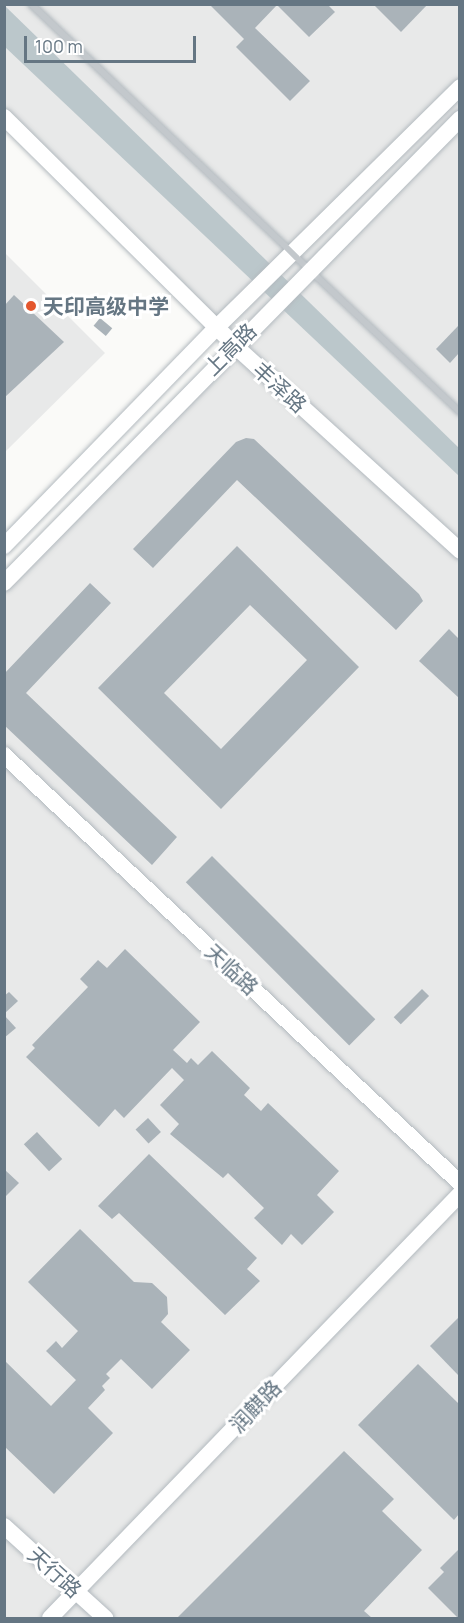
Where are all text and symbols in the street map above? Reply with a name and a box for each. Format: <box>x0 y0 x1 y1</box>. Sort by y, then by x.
scale bar <box>27 24 200 62</box>
text: 100 m <box>35 34 83 58</box>
place label: 天印高级中学 <box>43 293 169 319</box>
marker: 天印高级中学 <box>24 299 38 313</box>
street label: 上高路 <box>199 318 261 380</box>
street label: 丰泽路 <box>248 357 312 417</box>
street label: 天临路 <box>200 938 264 1000</box>
street label: 润麒路 <box>224 1375 286 1437</box>
street label: 天行路 <box>23 1542 87 1602</box>

